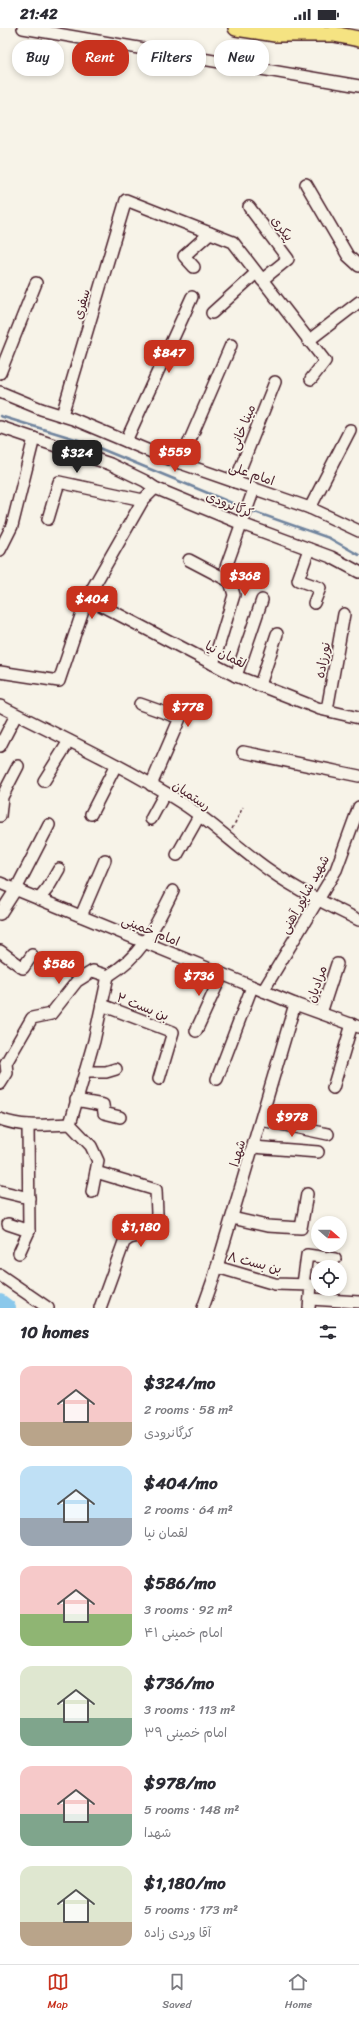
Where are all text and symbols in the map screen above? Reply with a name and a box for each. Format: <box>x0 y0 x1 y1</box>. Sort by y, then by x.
text: 21:42 <box>20 1 58 27</box>
chip: Buy <box>12 40 64 76</box>
chip: Rent <box>72 40 129 76</box>
chip: Filters <box>137 40 206 76</box>
chip: New <box>214 40 269 76</box>
street label: پیکری <box>265 210 300 246</box>
street label: سفری <box>66 286 97 322</box>
pin: $847 <box>145 340 193 374</box>
text: $847 <box>153 341 185 364</box>
street label: مینا خانی <box>223 401 262 454</box>
pin: $559 <box>151 439 199 473</box>
pin: $324 <box>53 440 101 474</box>
text: $559 <box>159 440 191 463</box>
text: $324 <box>61 441 93 464</box>
street label: امام علی <box>226 455 278 492</box>
street label: کرگانرودی <box>202 484 258 525</box>
pin: $368 <box>221 563 269 597</box>
text: $368 <box>229 564 261 587</box>
pin: $404 <box>68 586 116 620</box>
text: $404 <box>75 587 109 610</box>
street label: لقمان نیا <box>201 634 251 675</box>
street label: نورزاده <box>308 640 337 680</box>
pin: $778 <box>164 694 212 728</box>
text: $778 <box>172 695 204 718</box>
street label: رستمیان <box>168 774 216 817</box>
street label: شهید شاپور آهنی <box>273 850 336 938</box>
street label: امام خمینی <box>118 908 183 953</box>
pin: $586 <box>35 951 83 985</box>
text: $586 <box>43 952 75 975</box>
street label: مرادیان <box>299 962 334 1006</box>
pin: $736 <box>175 963 223 997</box>
text: $736 <box>184 964 214 987</box>
street label: بن بست ۲ <box>113 986 173 1027</box>
pin: $978 <box>268 1104 316 1138</box>
text: $978 <box>276 1105 308 1128</box>
street label: شهدا <box>223 1137 252 1169</box>
pin: $1,180 <box>108 1214 174 1248</box>
text: $1,180 <box>121 1215 161 1238</box>
north arrow <box>311 1216 347 1252</box>
map controls <box>311 1216 347 1296</box>
street label: بن بست ۸ <box>225 1245 284 1280</box>
button: locate <box>311 1260 347 1296</box>
text: 10 homes <box>20 1317 89 1347</box>
icon: filters <box>317 1321 339 1343</box>
text: $324/mo <box>144 1368 215 1398</box>
icon: home <box>52 1382 100 1430</box>
text: 2 rooms · 58 m² <box>144 1398 233 1421</box>
text: کرگانرودی <box>144 1421 194 1444</box>
text: $404/mo <box>144 1468 218 1498</box>
icon: home <box>52 1482 100 1530</box>
text: 2 rooms · 64 m² <box>144 1498 233 1521</box>
text: لقمان نیا <box>144 1521 188 1544</box>
text: $586/mo <box>144 1568 216 1598</box>
icon: home <box>52 1582 100 1630</box>
text: 3 rooms · 92 m² <box>144 1598 233 1621</box>
text: امام خمینی ۴۱ <box>144 1621 223 1644</box>
text: $736/mo <box>144 1668 214 1698</box>
icon: home <box>52 1682 100 1730</box>
text: 3 rooms · 113 m² <box>144 1698 235 1721</box>
text: امام خمینی ۳۹ <box>144 1721 227 1744</box>
text: $978/mo <box>144 1768 216 1798</box>
icon: home <box>52 1782 100 1830</box>
text: 5 rooms · 148 m² <box>144 1798 239 1821</box>
text: شهدا <box>144 1821 171 1844</box>
text: $1,180/mo <box>144 1868 226 1898</box>
icon: home <box>52 1882 100 1930</box>
text: 5 rooms · 173 m² <box>144 1898 238 1921</box>
text: آقا وردی زاده <box>144 1921 211 1944</box>
tab: Map <box>47 1971 69 2014</box>
tab: Saved <box>162 1971 191 2014</box>
tab: Home <box>285 1971 312 2014</box>

